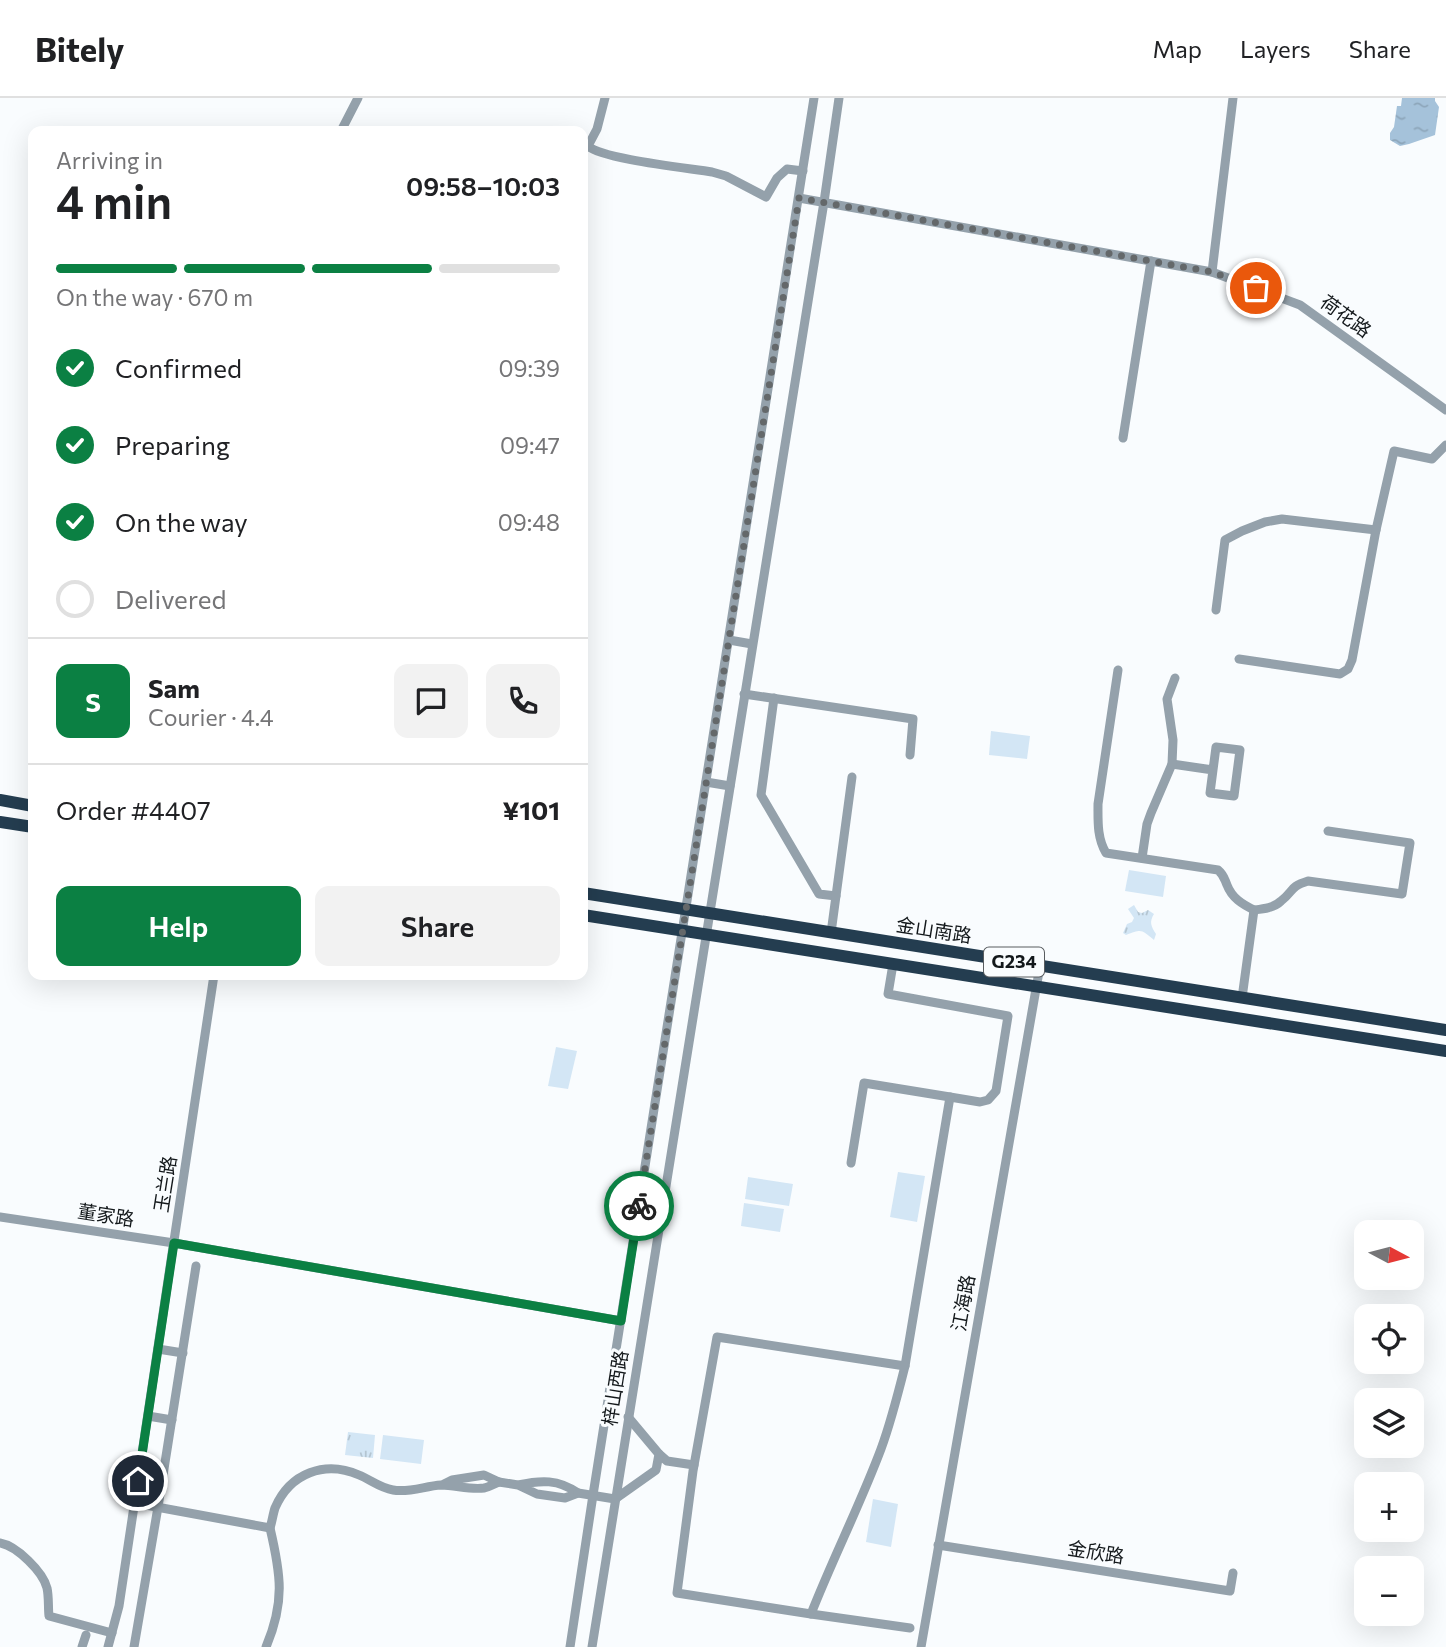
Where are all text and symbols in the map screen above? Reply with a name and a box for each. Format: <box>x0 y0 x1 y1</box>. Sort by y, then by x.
text: Bitely <box>35 28 124 69</box>
text: Map <box>1153 34 1202 63</box>
text: Layers <box>1240 34 1311 63</box>
text: Share <box>1349 34 1411 63</box>
text: Arriving in <box>56 146 163 174</box>
text: 09:58–10:03 <box>406 170 560 201</box>
text: 4 min <box>56 172 172 228</box>
pin <box>1226 258 1286 318</box>
icon: bag <box>1237 269 1275 307</box>
text: On the way · 670 m <box>56 283 253 311</box>
street label: 荷花路 <box>1316 290 1376 342</box>
icon: check <box>56 349 94 387</box>
text: Confirmed <box>115 352 242 383</box>
text: 09:39 <box>499 354 560 382</box>
icon: check <box>56 426 94 464</box>
text: Preparing <box>115 429 230 460</box>
text: 09:47 <box>500 431 560 459</box>
icon: check <box>56 503 94 541</box>
text: On the way <box>115 506 248 537</box>
text: 09:48 <box>498 508 560 536</box>
text: Delivered <box>115 583 226 614</box>
button: chat <box>394 664 468 738</box>
button: phone <box>486 664 560 738</box>
text: Sam <box>148 672 200 703</box>
text: S <box>85 686 101 717</box>
text: Courier · 4.4 <box>148 703 274 731</box>
text: Order #4407 <box>56 794 211 825</box>
text: ¥101 <box>503 794 560 825</box>
button: Help <box>56 886 301 966</box>
button: Share <box>315 886 560 966</box>
street label: 金山南路 <box>895 912 973 947</box>
road number: G234 <box>984 948 1044 976</box>
street label: 玉兰路 <box>149 1154 180 1214</box>
courier <box>604 1171 674 1241</box>
icon: bike <box>620 1187 658 1225</box>
street label: 董家路 <box>76 1199 136 1230</box>
north arrow <box>1354 1220 1424 1290</box>
map controls <box>1354 1220 1424 1626</box>
street label: 江海路 <box>946 1273 979 1333</box>
button: locate <box>1354 1304 1424 1374</box>
street label: 梓山西路 <box>597 1349 632 1427</box>
button: layers <box>1354 1388 1424 1458</box>
pin <box>108 1451 168 1511</box>
icon: home <box>119 1462 157 1500</box>
button: + <box>1354 1472 1424 1542</box>
street label: 金欣路 <box>1066 1536 1126 1567</box>
button: − <box>1354 1556 1424 1626</box>

